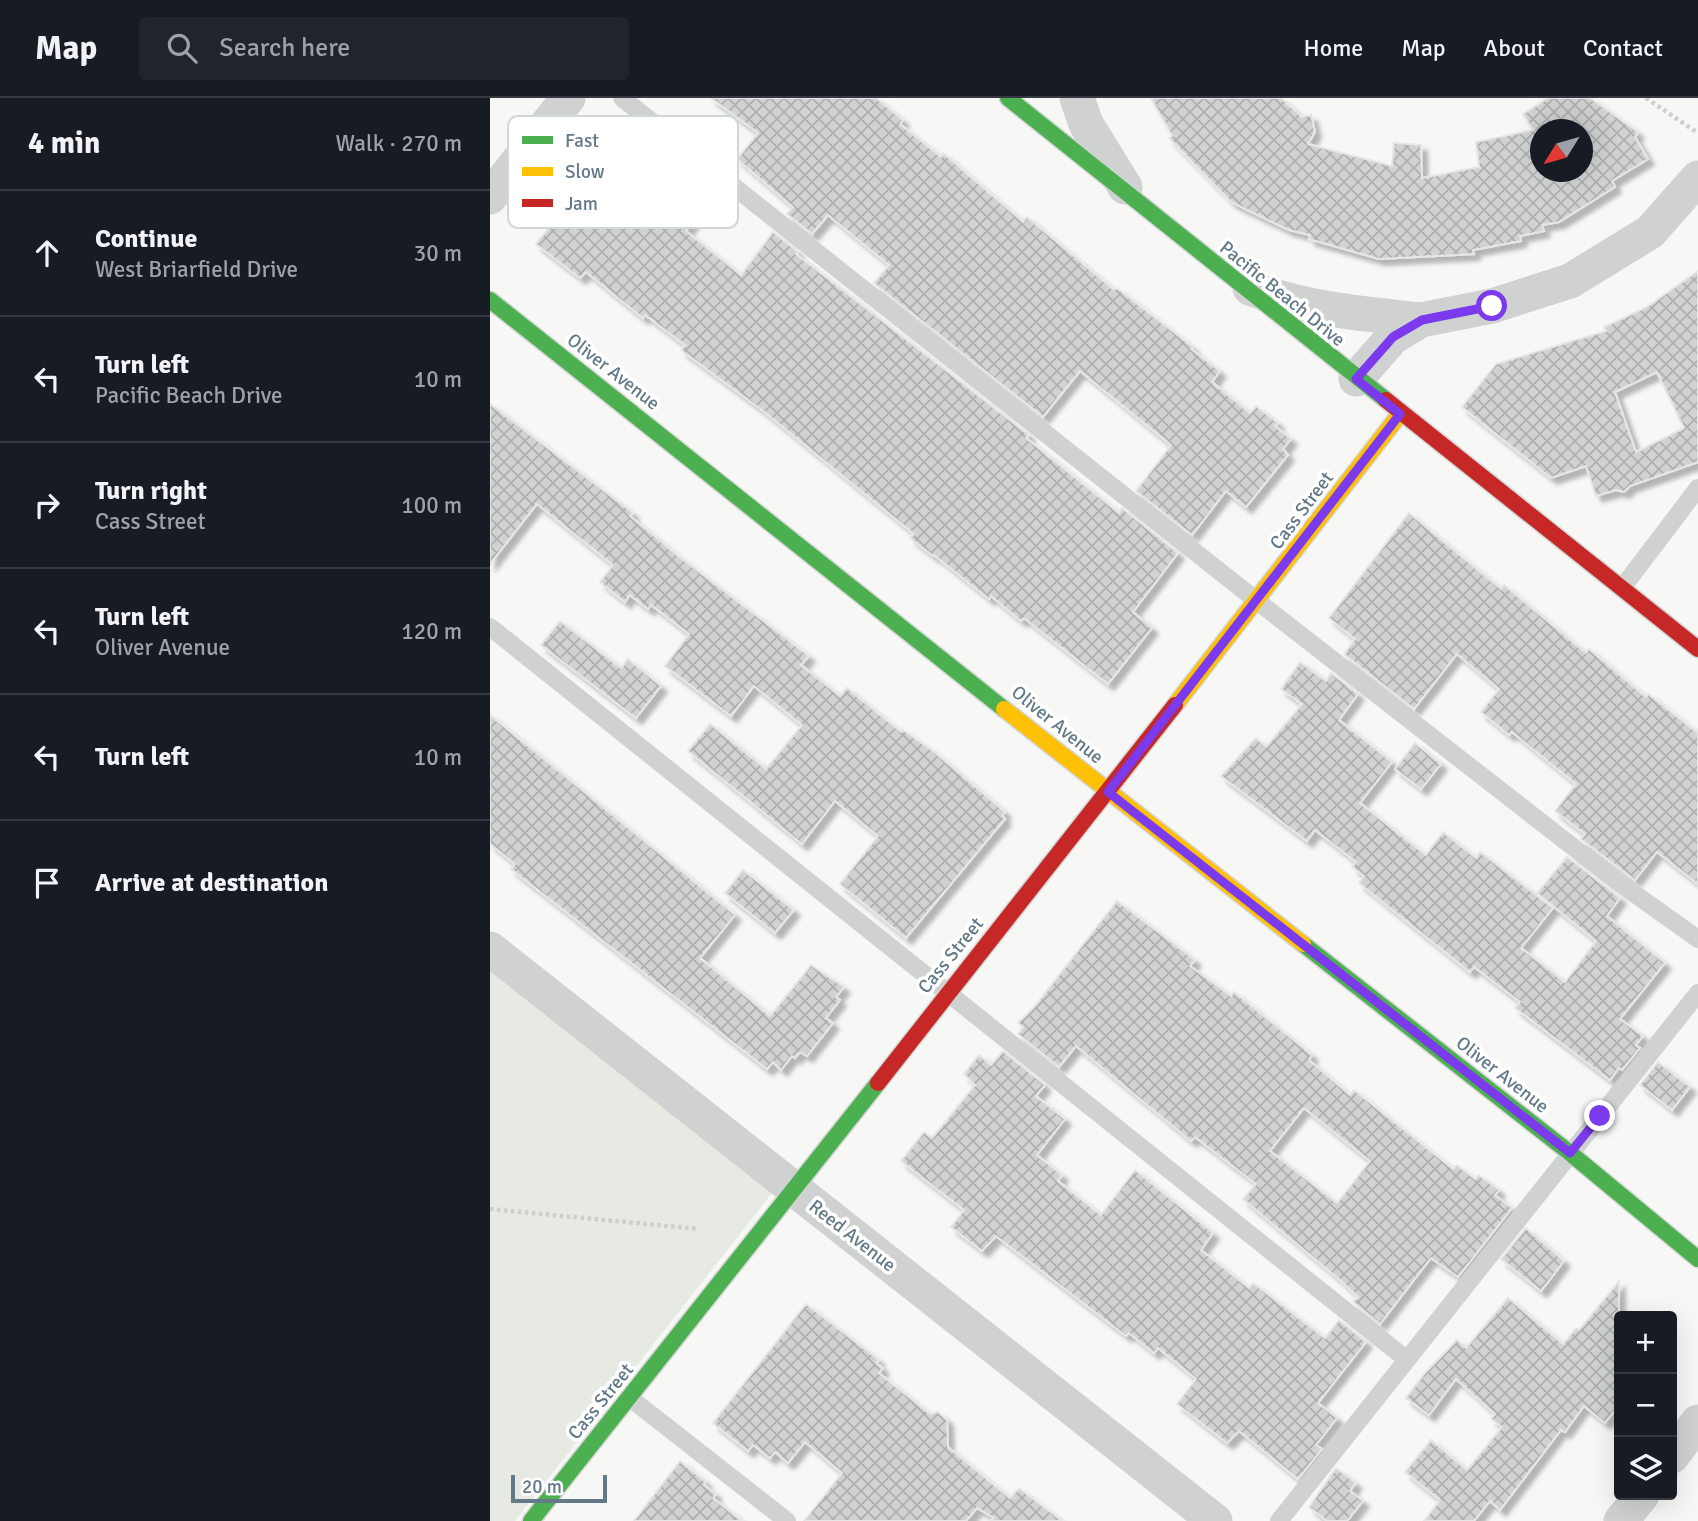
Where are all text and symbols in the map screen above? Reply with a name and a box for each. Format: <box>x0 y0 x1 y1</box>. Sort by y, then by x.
search box <box>139 17 629 80</box>
text: Map <box>35 28 97 69</box>
icon: search <box>163 29 201 67</box>
text: Search here <box>219 32 350 64</box>
text: Home <box>1303 33 1363 63</box>
text: Map <box>1401 33 1446 63</box>
text: About <box>1484 33 1545 63</box>
text: Contact <box>1583 33 1663 63</box>
legend <box>508 116 738 228</box>
north arrow <box>1530 119 1593 182</box>
text: 4 min <box>28 125 100 162</box>
text: Walk · 270 m <box>336 129 462 158</box>
text: Fast <box>565 129 599 153</box>
text: Slow <box>565 160 605 184</box>
text: Jam <box>565 192 598 216</box>
text: Continue <box>95 223 197 255</box>
icon: ahead <box>28 234 66 272</box>
street label: Pacific Beach Drive <box>1215 236 1350 352</box>
text: 30 m <box>414 239 462 268</box>
text: West Briarfield Drive <box>95 255 298 284</box>
route start <box>1476 290 1507 321</box>
street label: Oliver Avenue <box>562 328 665 416</box>
text: Turn left <box>95 349 189 381</box>
icon: left <box>28 360 66 398</box>
text: 10 m <box>414 365 462 394</box>
text: Pacific Beach Drive <box>95 381 282 410</box>
street label: Cass Street <box>1265 467 1339 554</box>
text: Turn right <box>95 475 207 507</box>
icon: right <box>28 486 66 524</box>
text: 100 m <box>401 491 462 520</box>
text: Cass Street <box>95 507 206 536</box>
text: Turn left <box>95 601 189 633</box>
icon: left <box>28 612 66 650</box>
text: 120 m <box>401 617 462 646</box>
text: Oliver Avenue <box>95 633 230 662</box>
street label: Oliver Avenue <box>1007 680 1108 769</box>
icon: left <box>28 738 66 776</box>
text: Turn left <box>95 741 189 773</box>
text: 10 m <box>414 743 462 772</box>
icon: arrive <box>28 864 66 902</box>
text: Arrive at destination <box>95 867 328 899</box>
street label: Cass Street <box>913 912 989 999</box>
street label: Oliver Avenue <box>1451 1031 1554 1119</box>
route end <box>1584 1100 1615 1131</box>
street label: Reed Avenue <box>804 1194 901 1277</box>
map controls <box>1614 1311 1677 1500</box>
button: + <box>1614 1311 1677 1374</box>
street label: Cass Street <box>563 1358 639 1445</box>
button: − <box>1614 1374 1677 1437</box>
button: layers <box>1614 1437 1677 1500</box>
scale bar <box>511 1472 607 1504</box>
text: 20 m <box>522 1475 562 1499</box>

